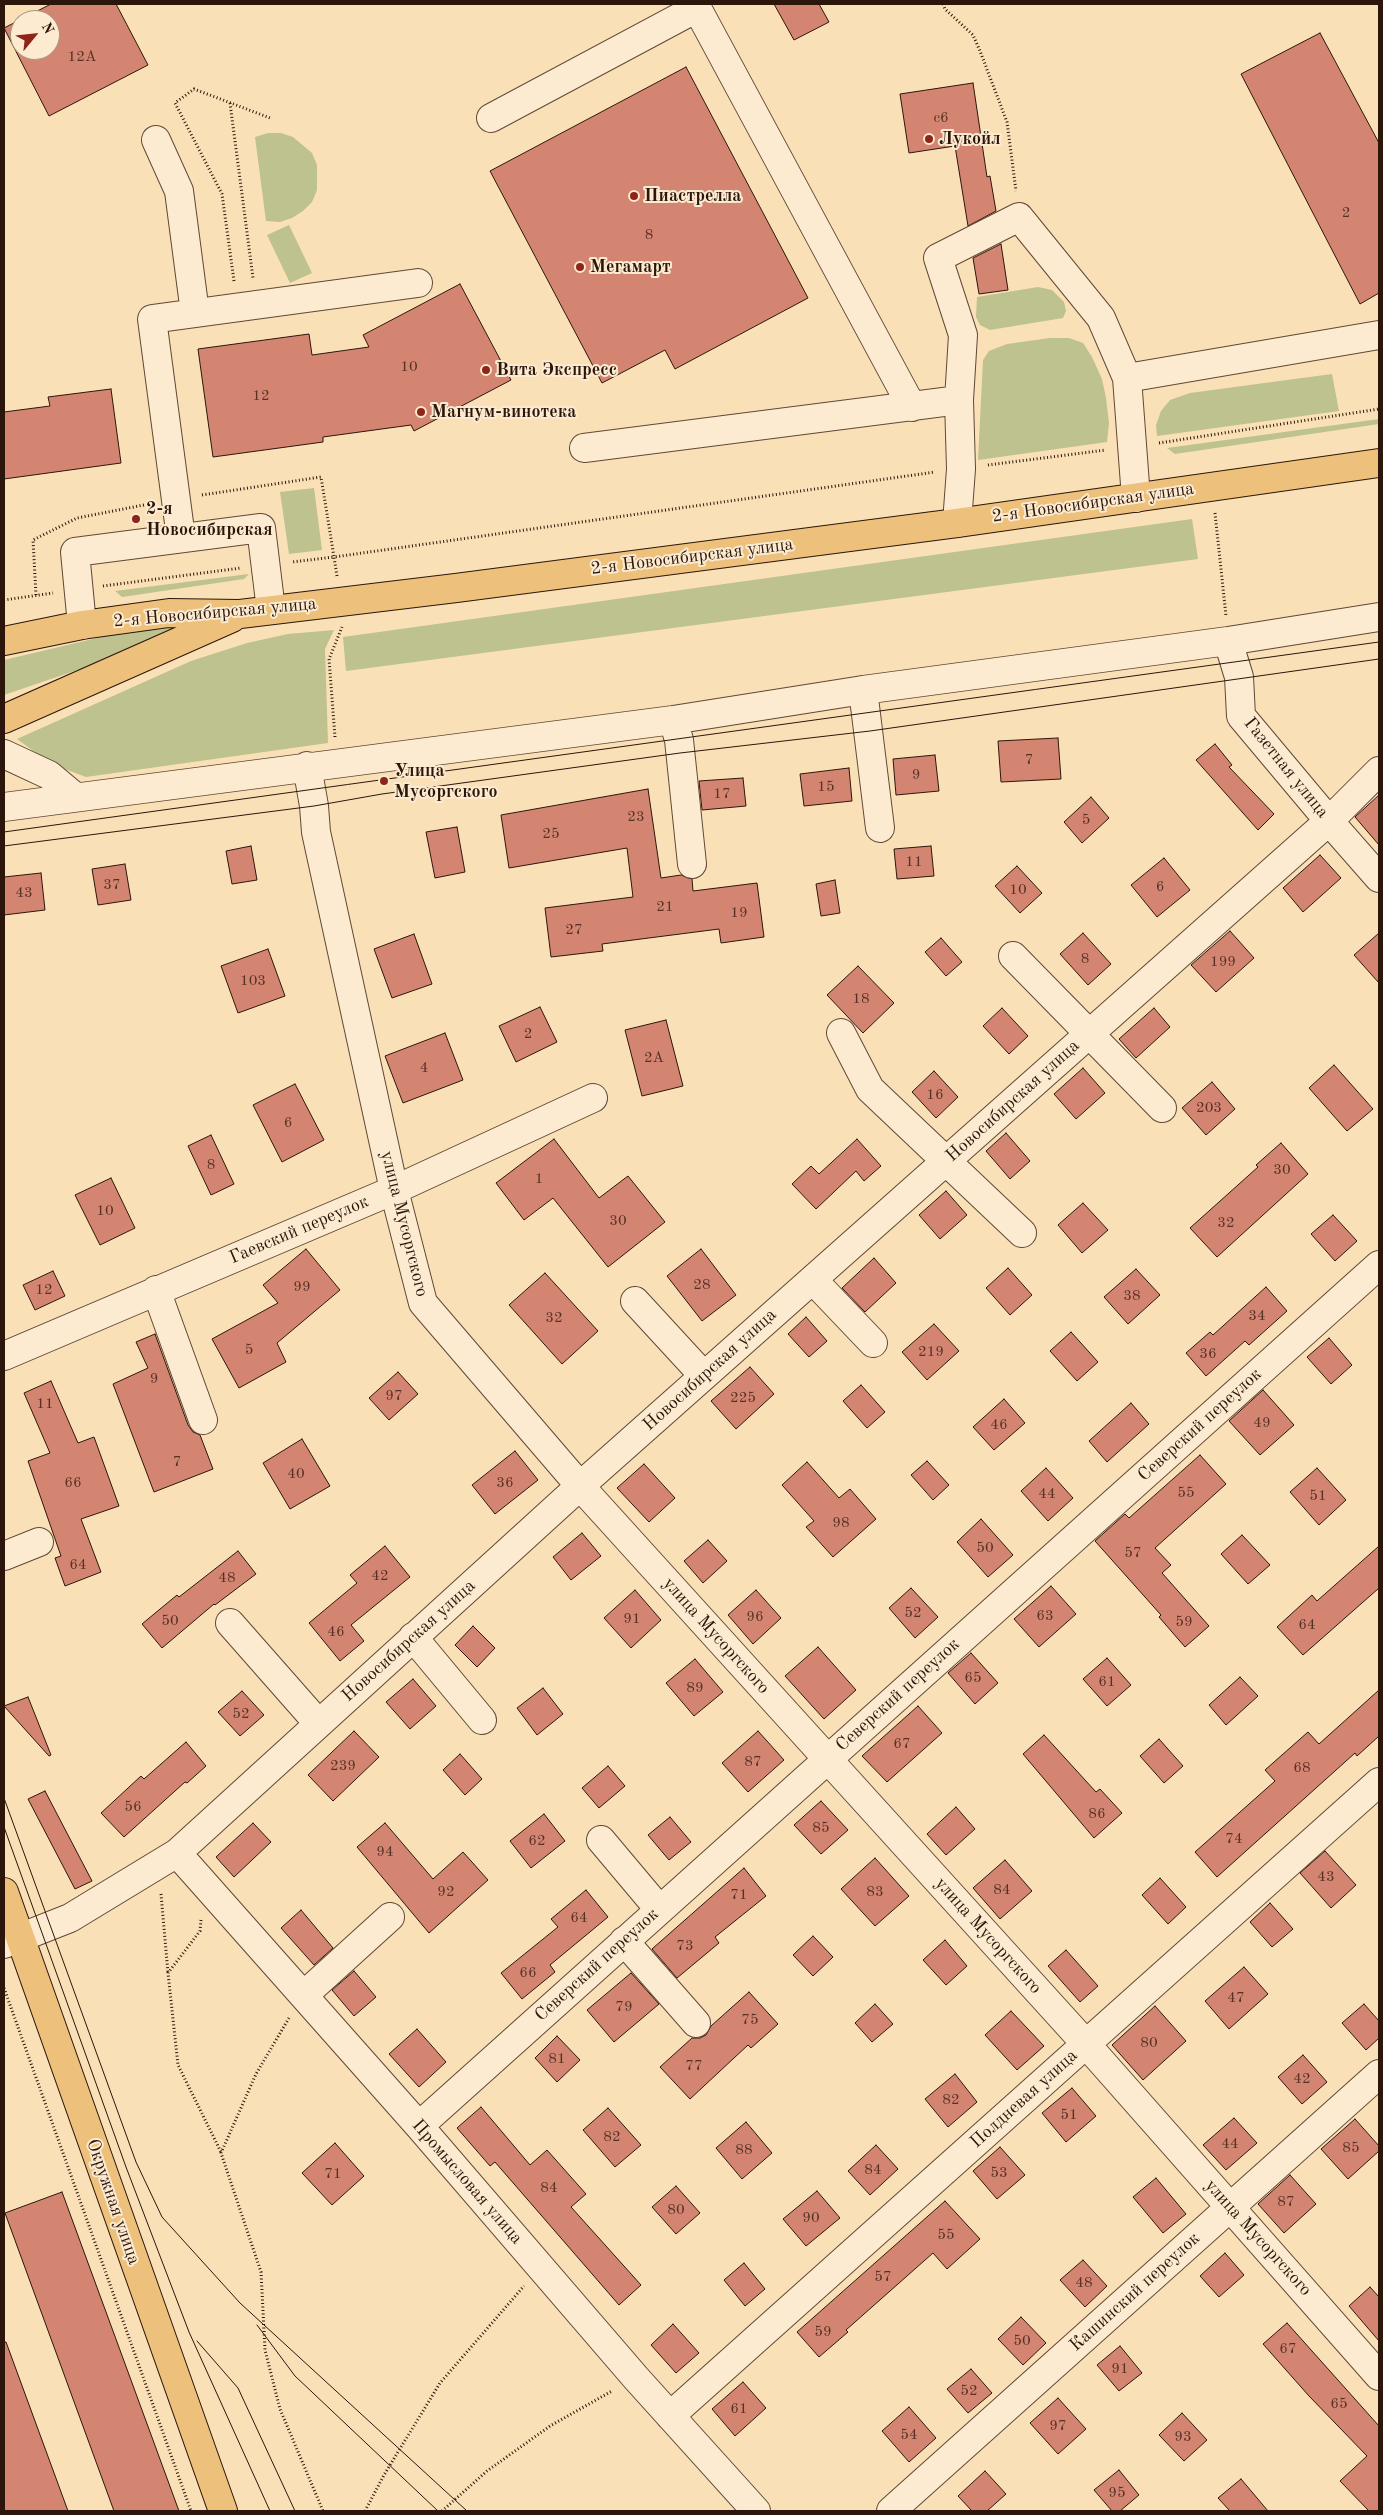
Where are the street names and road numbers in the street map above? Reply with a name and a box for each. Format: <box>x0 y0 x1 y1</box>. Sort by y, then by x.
street label: 2-я Новосибирская улица <box>991 478 1195 528</box>
street label: 2-я Новосибирская улица <box>590 534 794 580</box>
street label: 2-я Новосибирская улица <box>113 593 317 633</box>
street label: Газетная улица <box>1239 713 1333 823</box>
street label: Новосибирская улица <box>942 1035 1084 1167</box>
street label: улица Мусоргского <box>375 1149 433 1299</box>
street label: Гаевский переулок <box>226 1191 372 1269</box>
street label: Новосибирская улица <box>639 1304 781 1436</box>
street label: Северский переулок <box>1134 1364 1266 1486</box>
street label: улица Мусоргского <box>658 1573 774 1699</box>
street label: Новосибирская улица <box>338 1575 480 1707</box>
street label: Северский переулок <box>832 1634 964 1756</box>
street label: улица Мусоргского <box>930 1873 1046 1999</box>
street label: Северский переулок <box>531 1904 663 2026</box>
street label: Полдневая улица <box>966 2045 1082 2153</box>
street label: Промысловая улица <box>407 2115 527 2249</box>
street label: Окружная улица <box>81 2136 145 2268</box>
street label: улица Мусоргского <box>1200 2175 1316 2301</box>
street label: Кашинский переулок <box>1065 2228 1205 2356</box>

